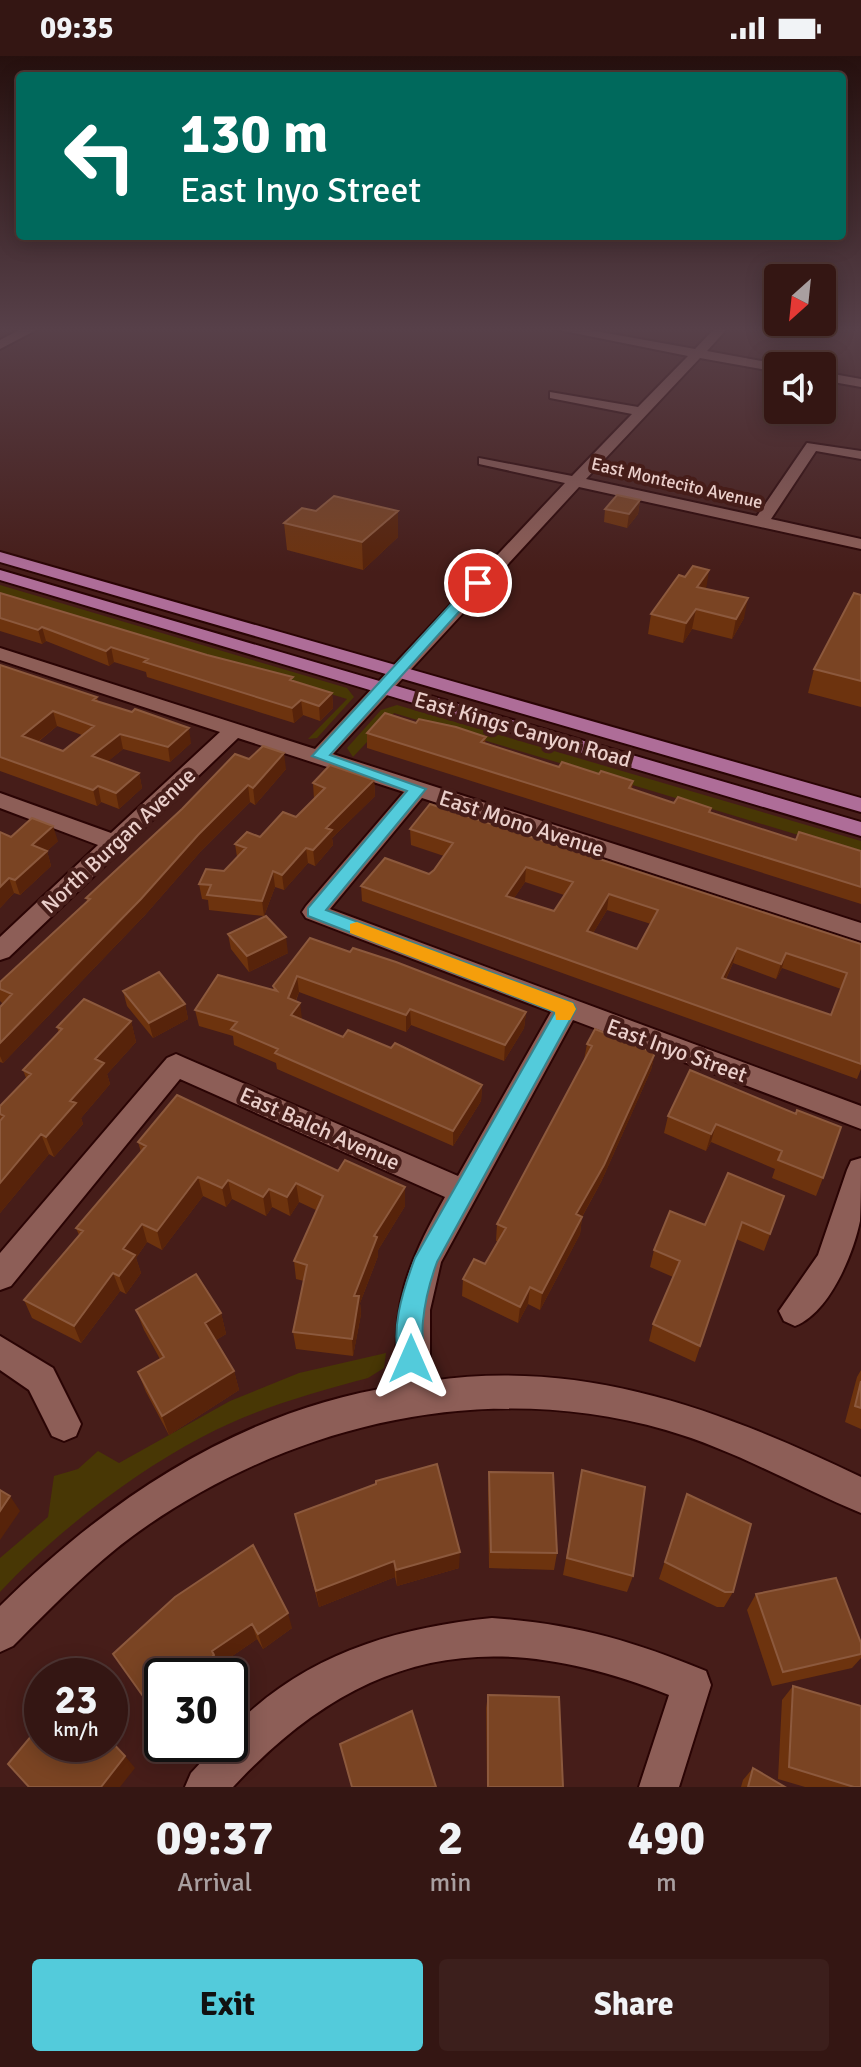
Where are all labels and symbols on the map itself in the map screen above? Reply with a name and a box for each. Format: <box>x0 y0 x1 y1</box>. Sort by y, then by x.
north arrow <box>764 264 836 336</box>
street label: East Montecito Avenue <box>589 453 765 513</box>
pin <box>444 549 512 617</box>
street label: East Kings Canyon Road <box>411 686 634 773</box>
street label: North Burgan Avenue <box>36 762 201 919</box>
street label: East Mono Avenue <box>436 784 608 863</box>
street label: East Inyo Street <box>603 1013 751 1088</box>
street label: East Balch Avenue <box>236 1081 404 1176</box>
position arrow <box>369 1317 453 1401</box>
speed limit sign: 30 <box>144 1658 248 1762</box>

